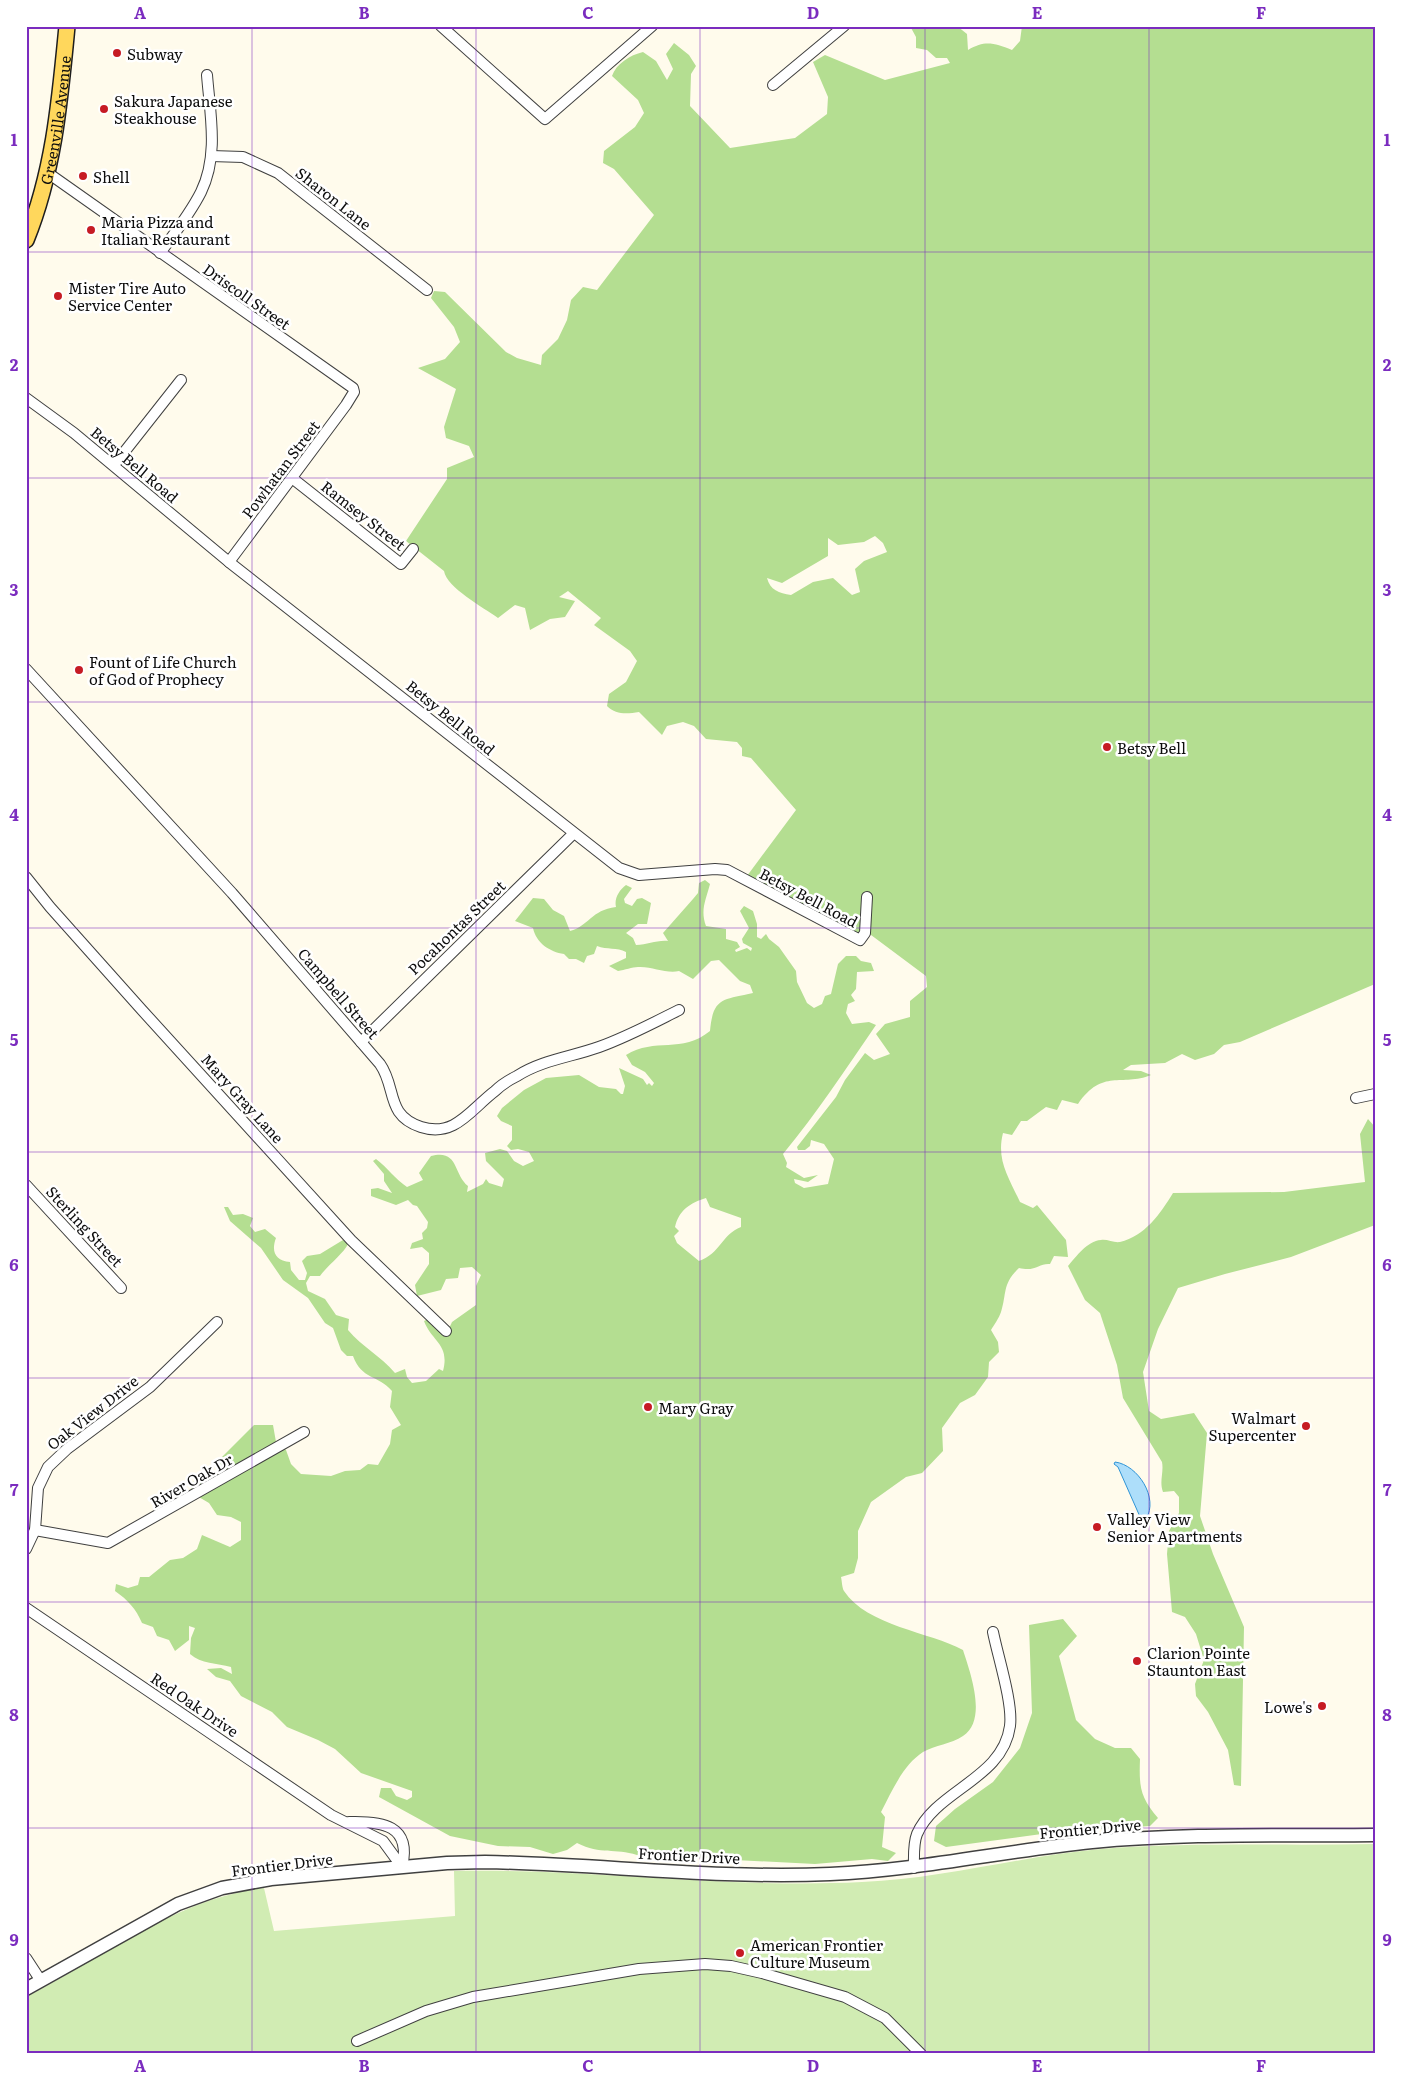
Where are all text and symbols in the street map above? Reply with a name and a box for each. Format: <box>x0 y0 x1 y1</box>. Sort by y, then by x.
text: A <box>134 0 146 24</box>
text: B <box>358 0 370 24</box>
text: C <box>582 0 594 24</box>
text: D <box>807 0 819 24</box>
text: E <box>1032 0 1043 24</box>
text: F <box>1256 0 1266 24</box>
place label: Subway <box>127 42 183 65</box>
marker: Subway <box>111 47 123 59</box>
street label: Greenville Avenue <box>33 54 76 187</box>
place label: Sakura Japanese Steakhouse <box>114 89 233 129</box>
marker: Sakura Japanese Steakhouse <box>98 103 110 115</box>
text: 1 <box>11 127 18 151</box>
text: 1 <box>1384 127 1391 151</box>
street label: Sharon Lane <box>291 161 377 235</box>
place label: Shell <box>93 165 129 188</box>
marker: Shell <box>77 170 89 182</box>
place label: Maria Pizza and Italian Restaurant <box>101 210 230 250</box>
marker: Maria Pizza and Italian Restaurant <box>85 224 97 236</box>
street label: Driscoll Street <box>199 257 295 335</box>
place label: Mister Tire Auto Service Center <box>68 276 186 316</box>
marker: Mister Tire Auto Service Center <box>52 290 64 302</box>
text: 2 <box>10 352 19 376</box>
text: 2 <box>1383 352 1392 376</box>
street label: Powhatan Street <box>235 415 325 523</box>
street label: Betsy Bell Road <box>86 420 184 508</box>
street label: Ramsey Street <box>317 475 411 555</box>
text: 3 <box>10 577 19 601</box>
text: 3 <box>1383 577 1392 601</box>
place label: Fount of Life Church of God of Prophecy <box>89 650 237 690</box>
marker: Fount of Life Church of God of Prophecy <box>73 664 85 676</box>
street label: Betsy Bell Road <box>402 674 500 760</box>
place label: Betsy Bell <box>1117 736 1186 759</box>
marker: Betsy Bell <box>1101 741 1113 753</box>
text: 4 <box>9 802 19 826</box>
text: 4 <box>1382 802 1392 826</box>
street label: Betsy Bell Road <box>756 861 862 933</box>
street label: Pocahontas Street <box>402 874 510 980</box>
street label: Campbell Street <box>293 942 385 1044</box>
text: 5 <box>10 1027 19 1051</box>
text: 5 <box>1383 1027 1392 1051</box>
street label: Mary Gray Lane <box>196 1048 290 1148</box>
street label: Sterling Street <box>41 1180 129 1272</box>
text: 6 <box>9 1252 19 1276</box>
text: 6 <box>1382 1252 1392 1276</box>
street label: Oak View Drive <box>41 1369 143 1455</box>
place label: Mary Gray <box>658 1396 734 1419</box>
marker: Mary Gray <box>642 1401 654 1413</box>
place label: Walmart Supercenter <box>1209 1406 1296 1446</box>
marker: Walmart Supercenter <box>1300 1420 1312 1432</box>
street label: River Oak Dr <box>145 1447 237 1513</box>
text: 7 <box>10 1477 19 1501</box>
text: 7 <box>1383 1477 1392 1501</box>
place label: Valley View Senior Apartments <box>1107 1507 1242 1547</box>
marker: Valley View Senior Apartments <box>1091 1521 1103 1533</box>
place label: Clarion Pointe Staunton East <box>1147 1641 1250 1681</box>
marker: Clarion Pointe Staunton East <box>1131 1655 1143 1667</box>
street label: Red Oak Drive <box>147 1666 244 1742</box>
place label: Lowe's <box>1264 1695 1312 1718</box>
marker: Lowe's <box>1316 1700 1328 1712</box>
text: 8 <box>9 1702 19 1726</box>
text: 8 <box>1382 1702 1392 1726</box>
street label: Frontier Drive <box>1038 1812 1142 1844</box>
street label: Frontier Drive <box>637 1841 741 1869</box>
street label: Frontier Drive <box>230 1846 334 1882</box>
text: 9 <box>9 1927 19 1951</box>
text: 9 <box>1382 1927 1392 1951</box>
place label: American Frontier Culture Museum <box>750 1933 883 1973</box>
marker: American Frontier Culture Museum <box>734 1947 746 1959</box>
text: A <box>134 2053 146 2077</box>
text: B <box>358 2053 370 2077</box>
text: C <box>582 2053 594 2077</box>
text: D <box>807 2053 819 2077</box>
text: E <box>1032 2053 1043 2077</box>
text: F <box>1256 2053 1266 2077</box>

